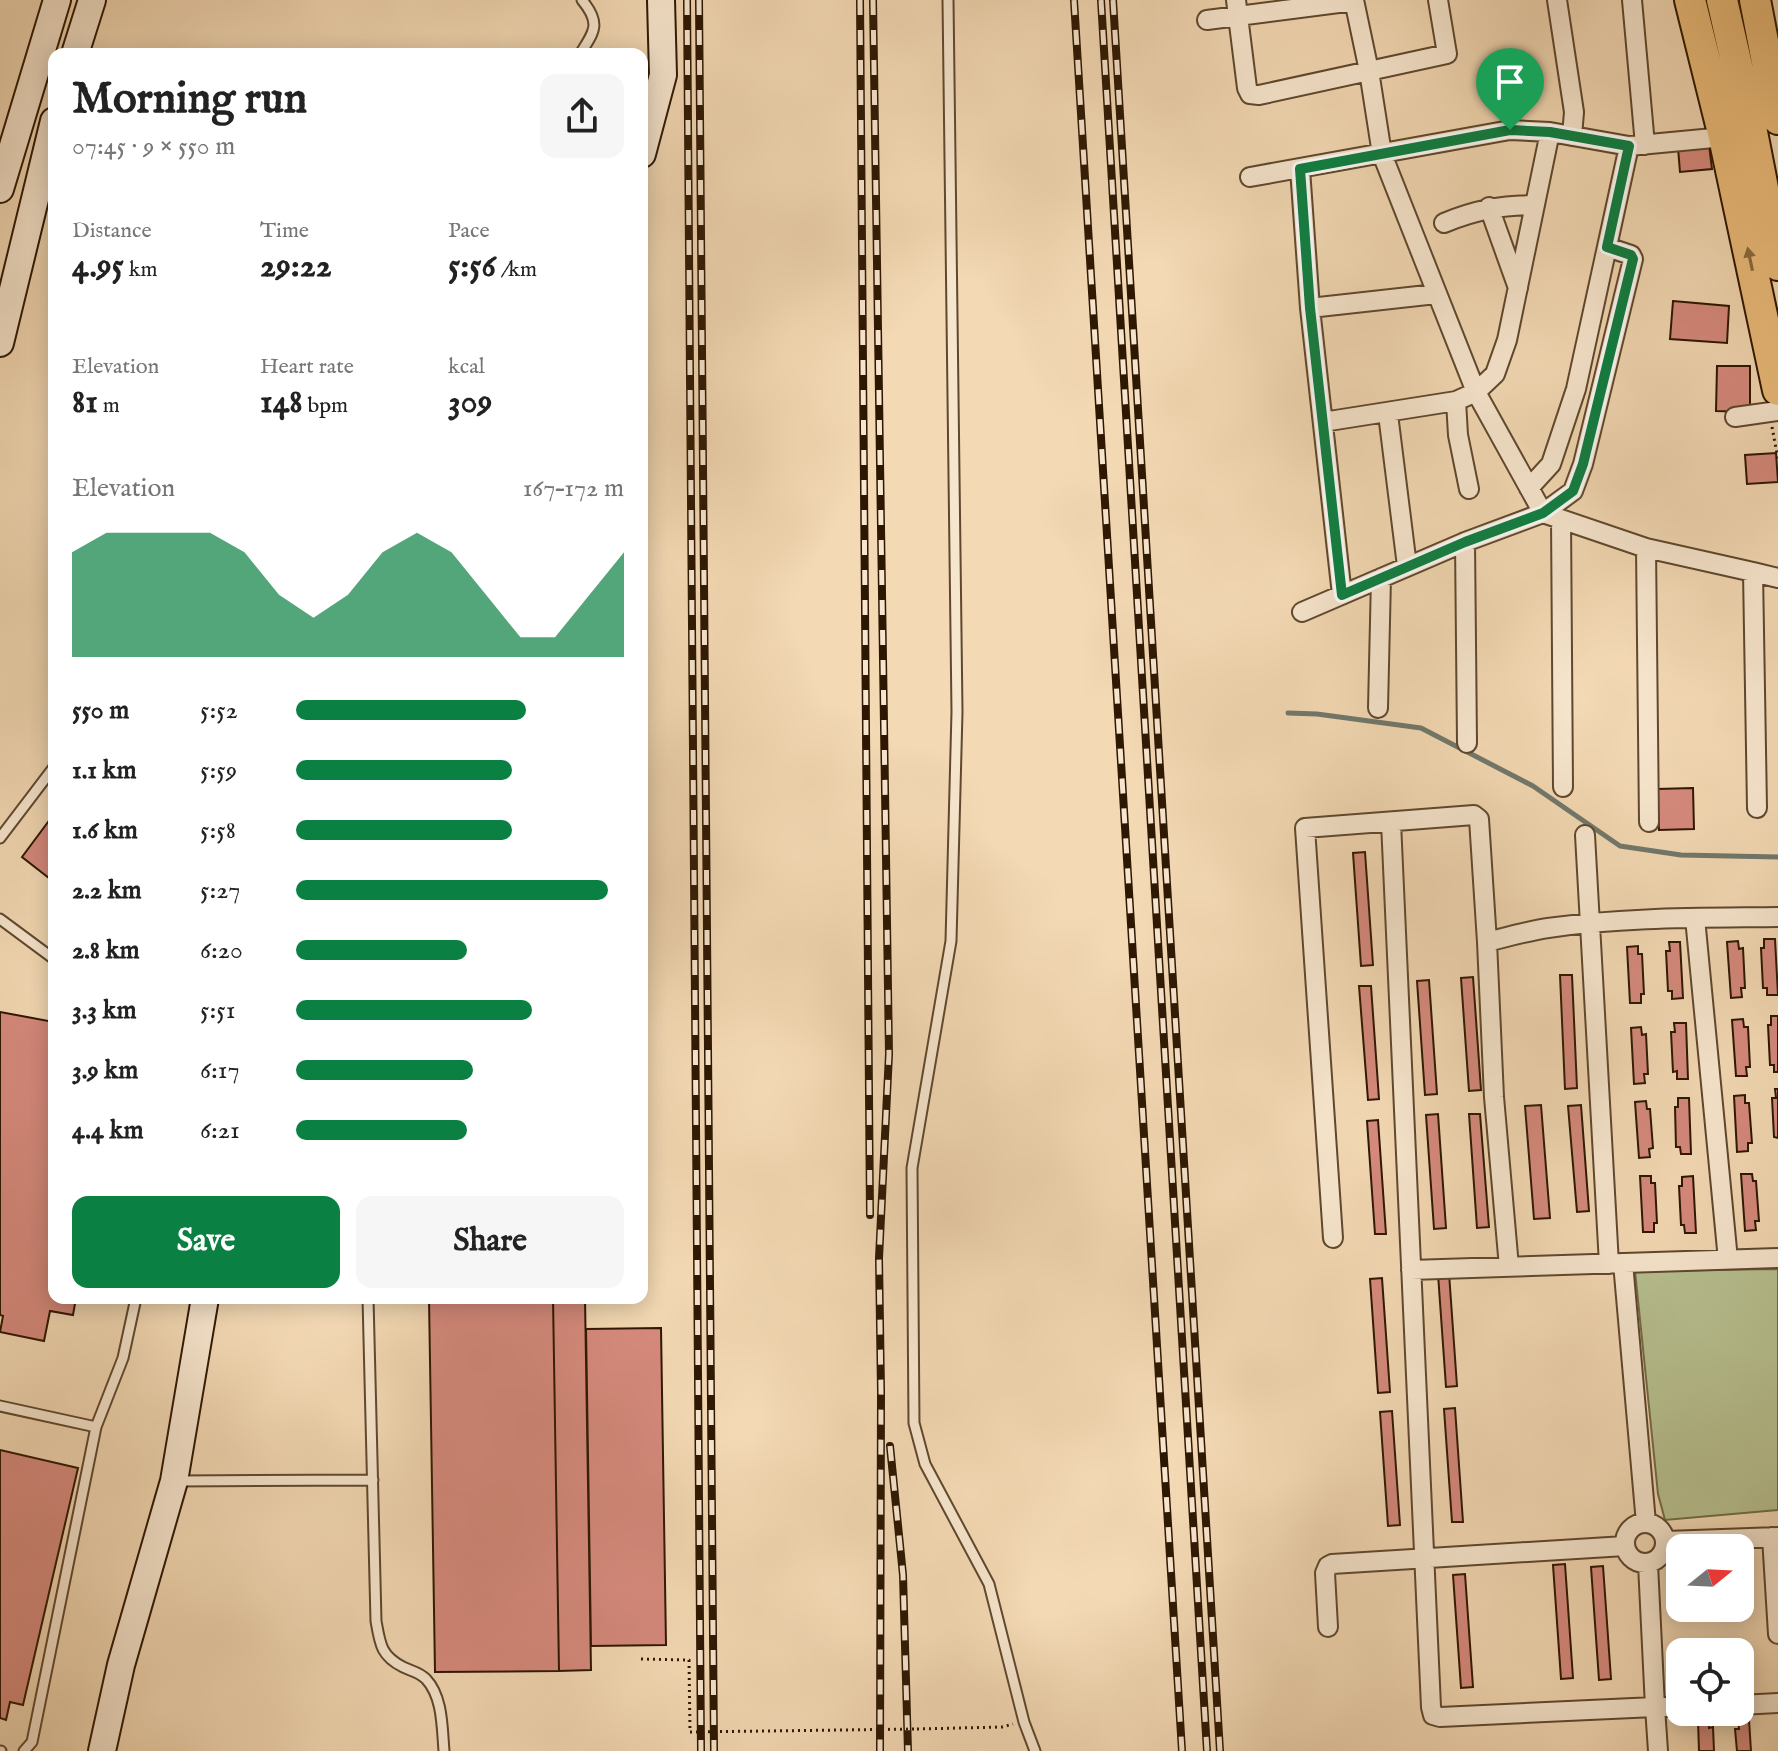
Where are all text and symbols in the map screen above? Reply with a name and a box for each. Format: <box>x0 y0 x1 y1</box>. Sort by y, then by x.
pin <box>1476 48 1544 130</box>
icon: arrive <box>1488 60 1532 104</box>
text: Morning run <box>72 72 307 128</box>
button: share <box>540 74 624 158</box>
text: 07:45 · 9 × 550 m <box>72 130 235 163</box>
text: Distance <box>72 217 152 245</box>
text: Time <box>260 217 309 245</box>
text: Pace <box>448 217 490 245</box>
text: 4.95 <box>72 245 124 288</box>
text: 29:22 <box>260 245 332 288</box>
text: 5:56 <box>448 245 496 288</box>
one-way arrow <box>1743 246 1756 271</box>
text: km <box>124 256 157 284</box>
text: /km <box>496 256 537 284</box>
text: Elevation <box>72 353 159 381</box>
text: Heart rate <box>260 353 354 381</box>
text: kcal <box>448 353 485 381</box>
text: 81 <box>72 381 98 424</box>
text: 148 <box>260 381 303 424</box>
text: 309 <box>448 381 492 424</box>
text: m <box>98 392 120 420</box>
text: bpm <box>303 392 348 420</box>
text: Elevation <box>72 472 175 505</box>
text: 167–172 m <box>523 472 624 505</box>
text: 550 m <box>72 694 129 727</box>
text: 5:52 <box>200 694 238 727</box>
text: 1.1 km <box>72 754 137 787</box>
text: 5:59 <box>200 754 237 787</box>
text: 1.6 km <box>72 814 138 847</box>
text: 5:58 <box>200 814 236 847</box>
text: 2.2 km <box>72 874 142 907</box>
text: 5:27 <box>200 874 240 907</box>
text: 2.8 km <box>72 934 140 967</box>
text: 6:20 <box>200 934 243 967</box>
text: 3.3 km <box>72 994 137 1027</box>
text: 5:51 <box>200 994 235 1027</box>
text: 3.9 km <box>72 1054 138 1087</box>
text: 6:17 <box>200 1054 240 1087</box>
text: 4.4 km <box>72 1114 144 1147</box>
text: 6:21 <box>200 1114 240 1147</box>
button: Save <box>72 1196 340 1288</box>
button: Share <box>356 1196 624 1288</box>
north arrow <box>1666 1534 1754 1622</box>
map controls <box>1666 1534 1754 1726</box>
button: locate <box>1666 1638 1754 1726</box>

